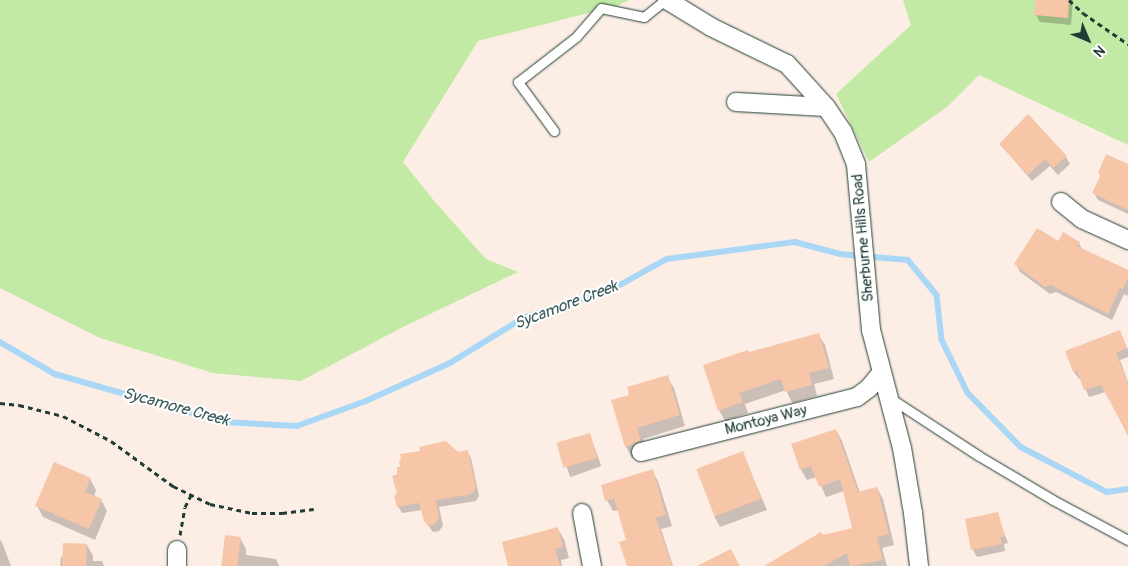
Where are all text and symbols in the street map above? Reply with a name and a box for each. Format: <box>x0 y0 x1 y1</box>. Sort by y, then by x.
north arrow <box>1063 15 1113 65</box>
text: N <box>1090 42 1108 60</box>
street label: Sherburne Hills Road <box>848 173 878 303</box>
water label: Sycamore Creek <box>512 277 620 333</box>
water label: Sycamore Creek <box>121 384 231 430</box>
street label: Montoya Way <box>723 401 809 439</box>

